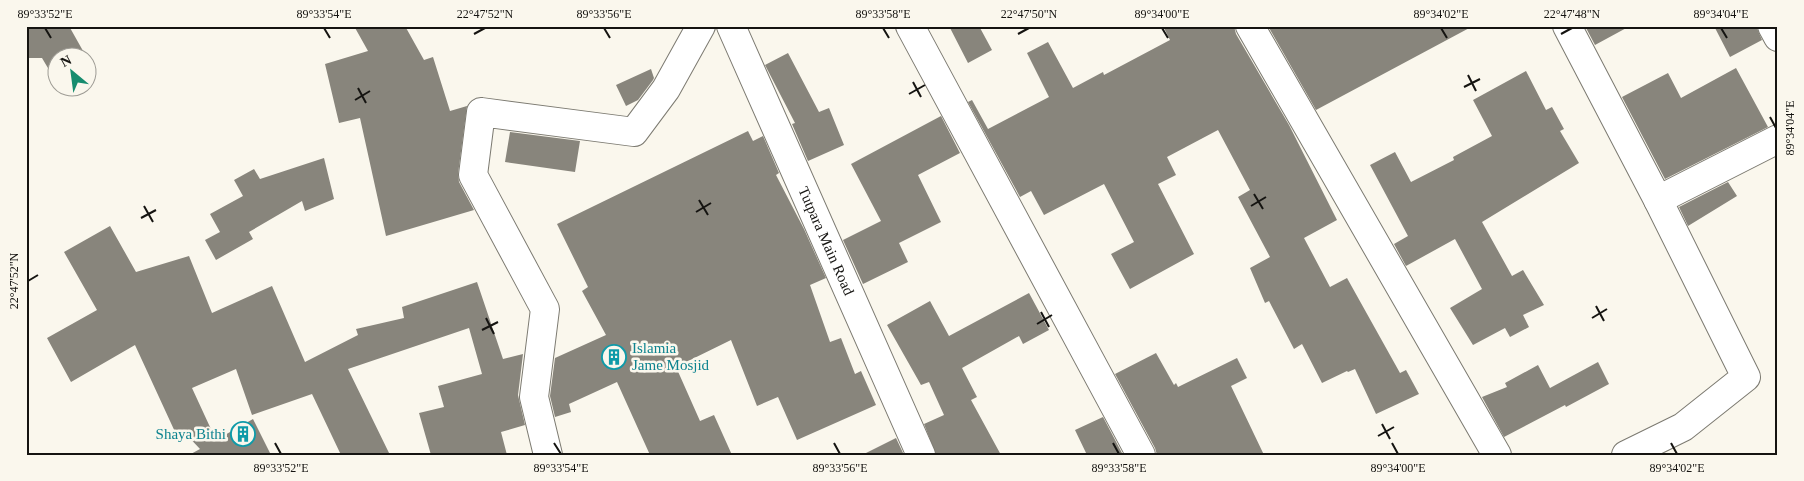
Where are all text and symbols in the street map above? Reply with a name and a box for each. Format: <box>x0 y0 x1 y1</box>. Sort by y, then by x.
text: 89°33'52"E <box>17 7 73 21</box>
text: 89°33'54"E <box>296 7 352 21</box>
text: 22°47'52"N <box>457 7 514 21</box>
text: 89°33'56"E <box>576 7 632 21</box>
text: 89°33'58"E <box>855 7 911 21</box>
text: 22°47'50"N <box>1001 7 1058 21</box>
text: 89°34'00"E <box>1134 7 1190 21</box>
text: 89°34'02"E <box>1413 7 1469 21</box>
text: 22°47'48"N <box>1544 7 1601 21</box>
text: 89°34'04"E <box>1693 7 1749 21</box>
north arrow <box>48 48 98 98</box>
text: N <box>58 52 74 70</box>
text: 89°34'04"E <box>1783 100 1797 156</box>
street label: Tutpara Main Road <box>795 184 857 298</box>
text: 22°47'52"N <box>7 252 21 309</box>
place label: Islamia Jame Mosjid <box>632 340 710 373</box>
building icon: Islamia Jame Mosjid <box>601 344 627 370</box>
building icon: Shaya Bithi <box>230 421 256 447</box>
place label: Shaya Bithi <box>156 426 226 442</box>
text: 89°33'52"E <box>253 461 309 475</box>
text: 89°33'54"E <box>533 461 589 475</box>
text: 89°33'56"E <box>812 461 868 475</box>
text: 89°33'58"E <box>1091 461 1147 475</box>
text: 89°34'00"E <box>1370 461 1426 475</box>
text: 89°34'02"E <box>1649 461 1705 475</box>

